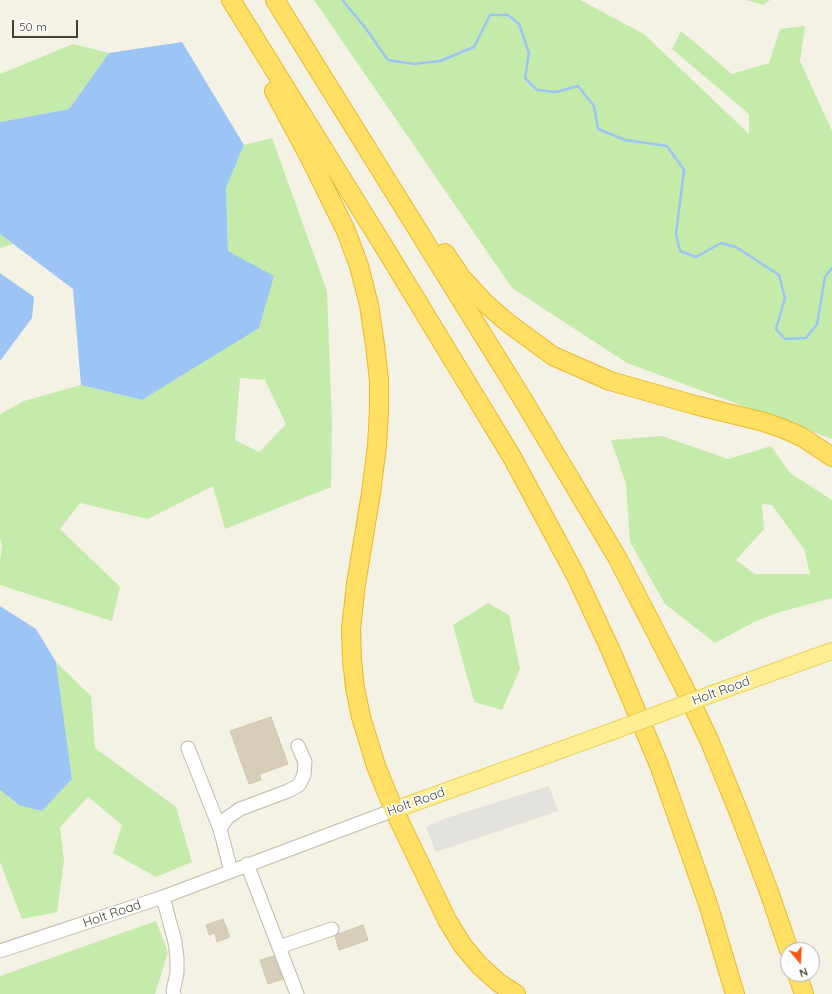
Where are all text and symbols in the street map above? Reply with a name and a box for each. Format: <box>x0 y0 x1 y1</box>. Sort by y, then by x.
scale bar <box>14 12 80 38</box>
text: 50 m <box>19 19 47 34</box>
street label: Holt Road <box>690 673 752 709</box>
street label: Holt Road <box>385 784 447 820</box>
street label: Holt Road <box>81 897 143 931</box>
north arrow <box>780 942 820 982</box>
text: N <box>797 964 810 980</box>

